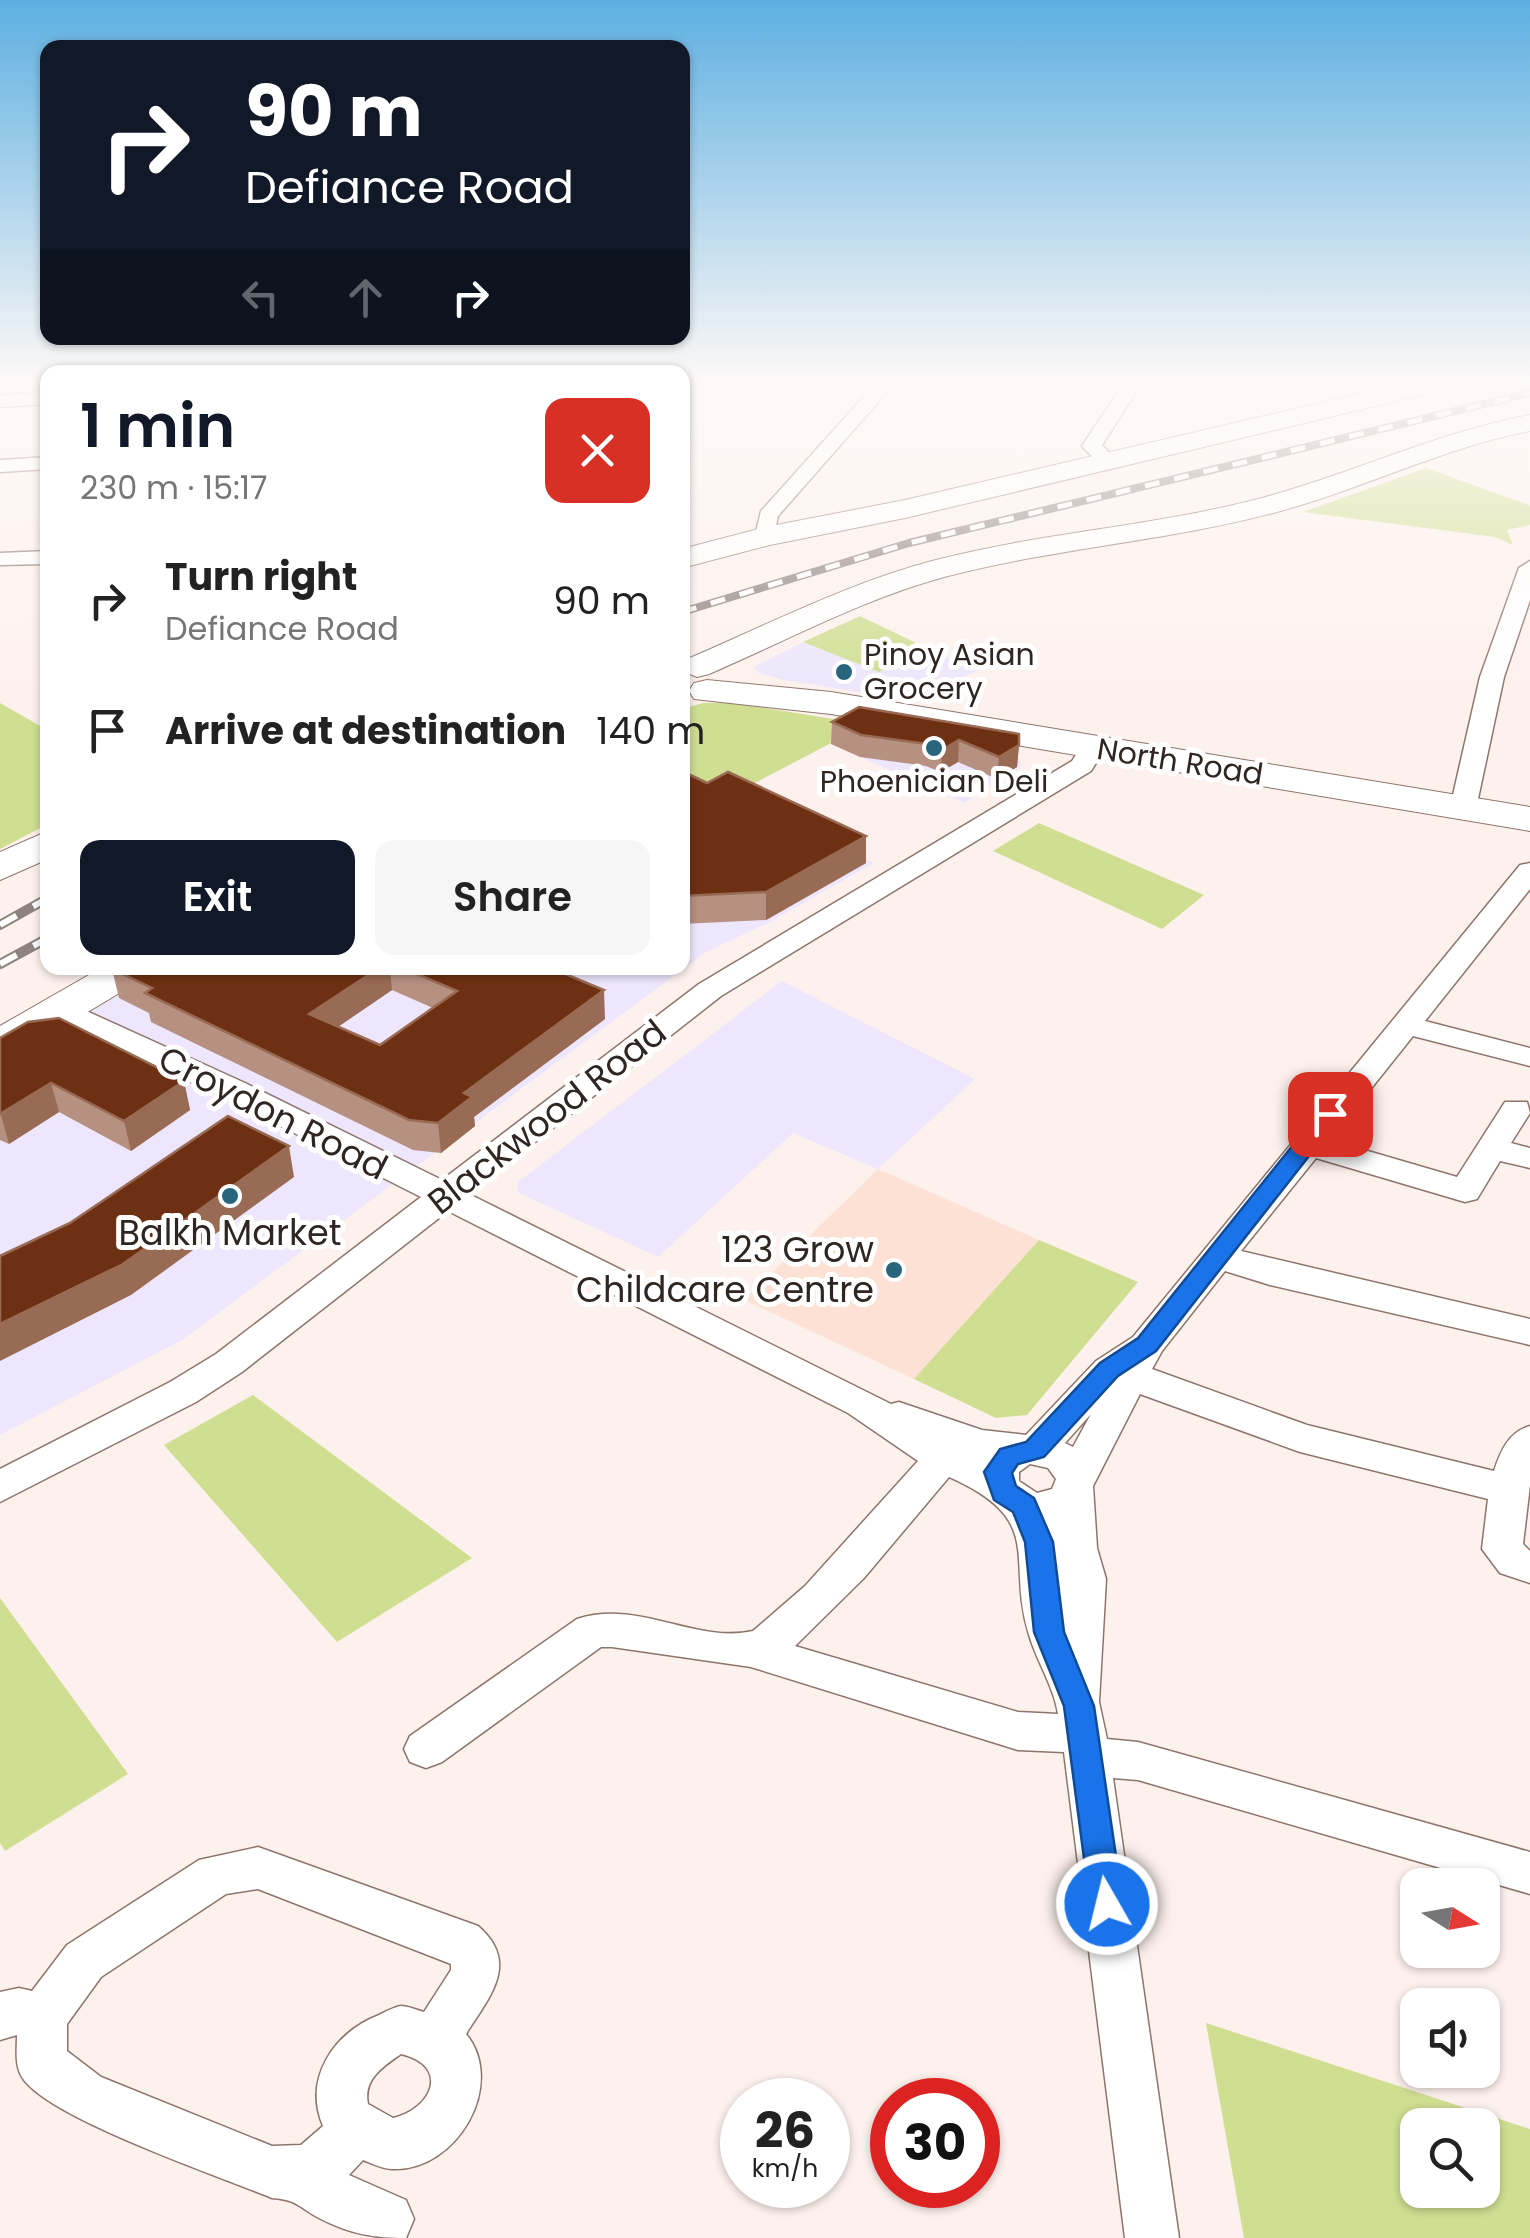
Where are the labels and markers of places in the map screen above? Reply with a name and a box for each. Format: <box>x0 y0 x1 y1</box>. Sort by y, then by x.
place label: Pinoy Asian Grocery <box>864 633 1035 710</box>
marker: Pinoy Asian Grocery <box>833 661 855 683</box>
marker: Phoenician Deli <box>923 737 945 759</box>
place label: Phoenician Deli <box>820 760 1048 803</box>
pin <box>1288 1072 1373 1157</box>
marker: Balkh Market <box>219 1185 241 1207</box>
place label: Balkh Market <box>119 1208 341 1257</box>
place label: 123 Grow Childcare Centre <box>576 1225 874 1314</box>
marker: 123 Grow Childcare Centre <box>883 1259 905 1281</box>

